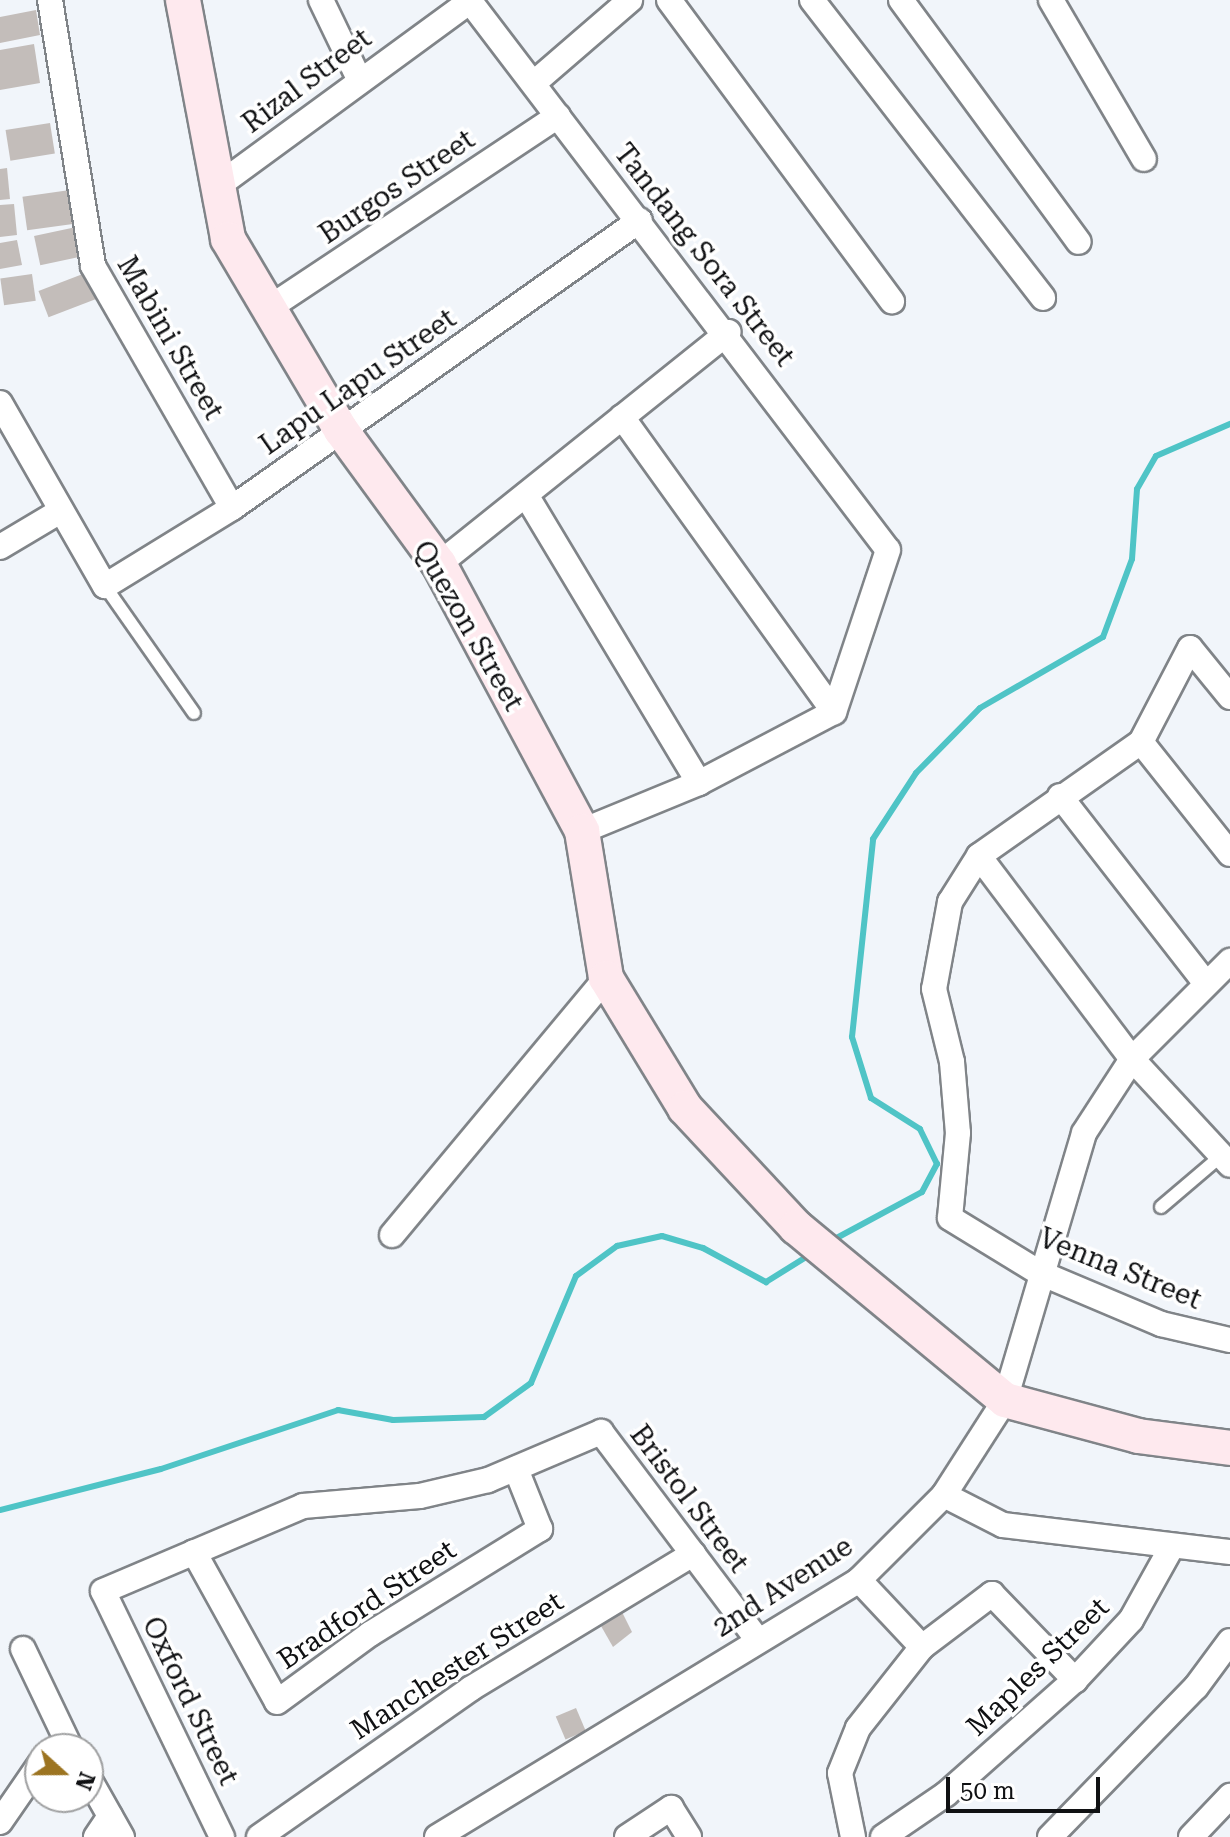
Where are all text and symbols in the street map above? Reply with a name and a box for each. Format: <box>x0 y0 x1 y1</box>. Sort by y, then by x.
street label: Rizal Street <box>236 22 378 140</box>
street label: Burgos Street <box>313 123 481 251</box>
street label: Tandang Sora Street <box>607 137 801 373</box>
street label: Mabini Street <box>110 250 230 426</box>
street label: Lapu Lapu Street <box>253 302 463 462</box>
street label: Quezon Street <box>406 535 530 717</box>
street label: Venna Street <box>1034 1221 1206 1317</box>
street label: Bristol Street <box>623 1419 755 1579</box>
street label: 2nd Avenue <box>707 1530 859 1644</box>
street label: Bradford Street <box>272 1533 462 1677</box>
street label: Manchester Street <box>344 1585 570 1747</box>
street label: Maples Street <box>960 1591 1116 1743</box>
street label: Oxford Street <box>135 1611 245 1791</box>
north arrow <box>24 1733 104 1813</box>
scale bar <box>950 1761 1104 1811</box>
text: N <box>70 1769 100 1793</box>
text: 50 m <box>960 1777 1015 1805</box>

